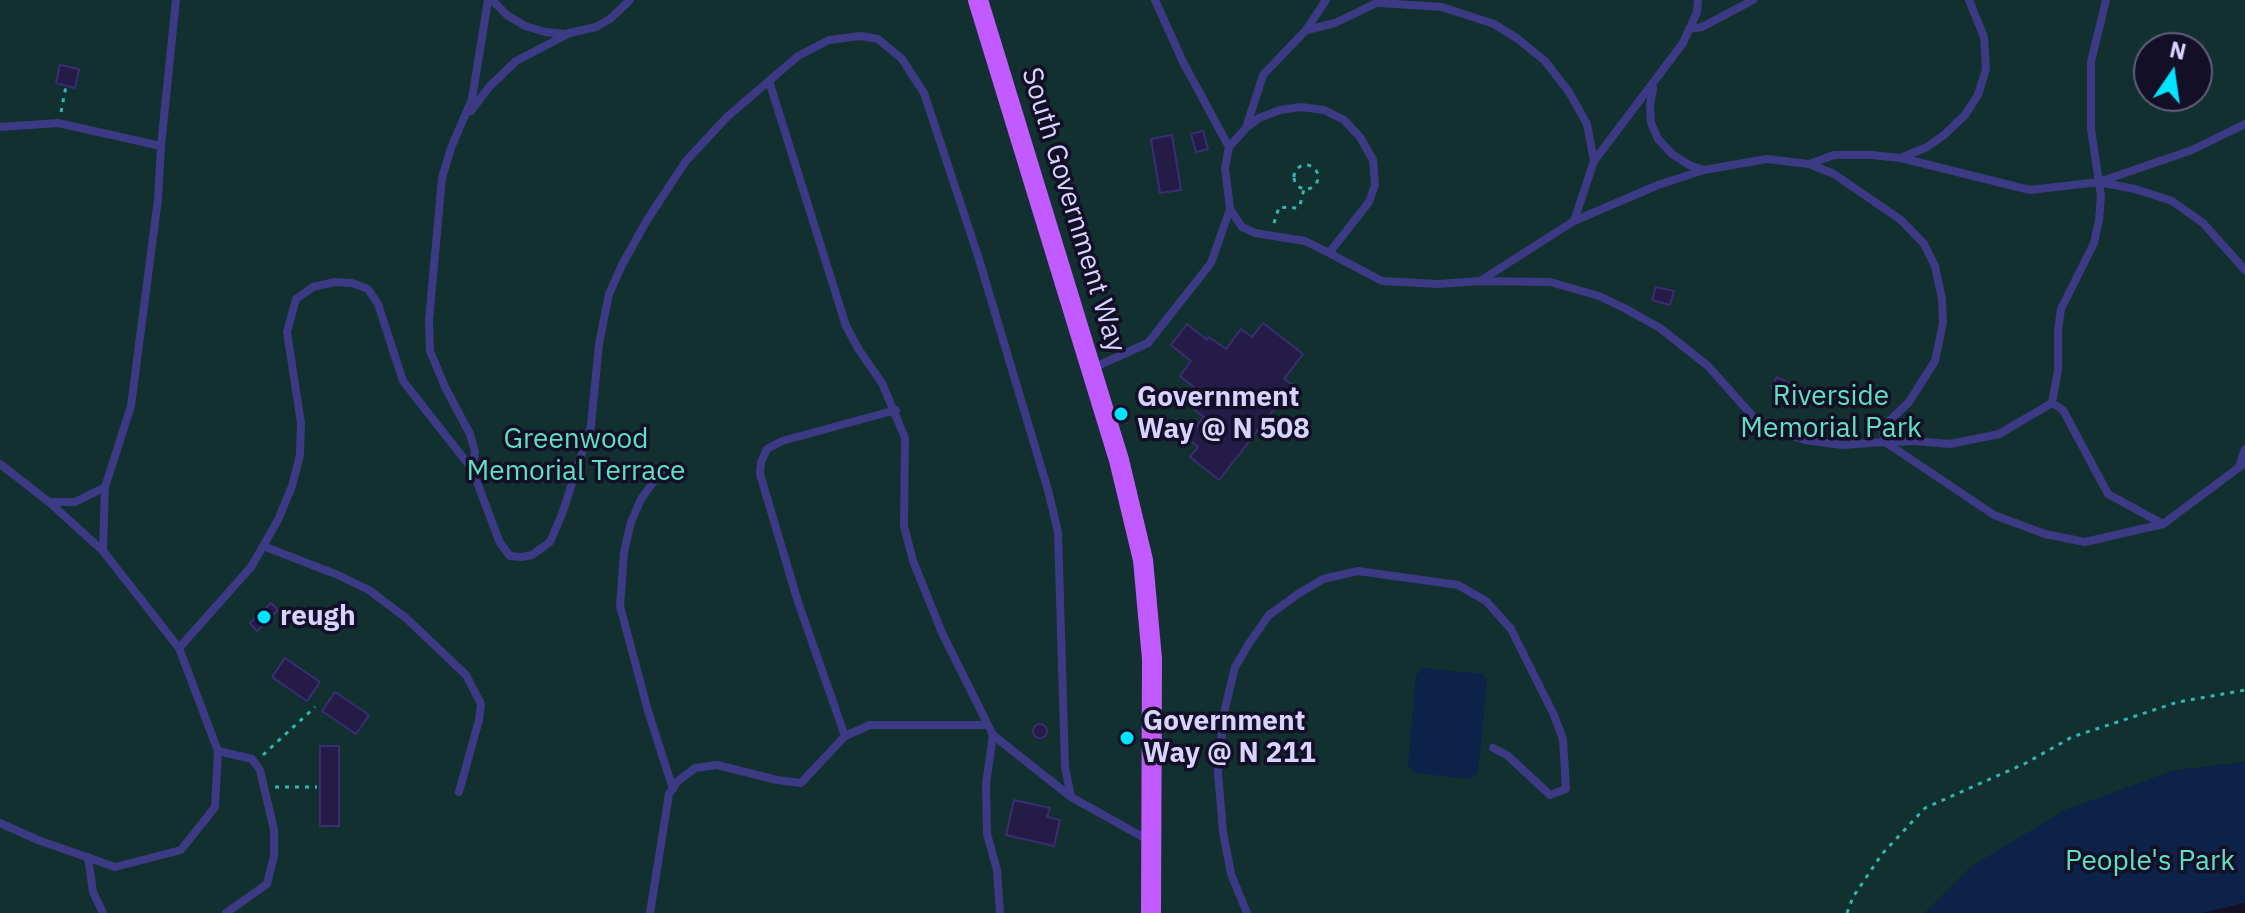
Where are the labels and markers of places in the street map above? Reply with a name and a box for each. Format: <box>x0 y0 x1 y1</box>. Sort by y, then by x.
place label: Government Way @ N 508 <box>1137 381 1310 447</box>
marker: Government Way @ N 508 <box>1112 405 1130 423</box>
place label: reugh <box>280 600 356 634</box>
marker: reugh <box>255 608 273 626</box>
place label: Government Way @ N 211 <box>1143 705 1316 771</box>
marker: Government Way @ N 211 <box>1118 729 1136 747</box>

